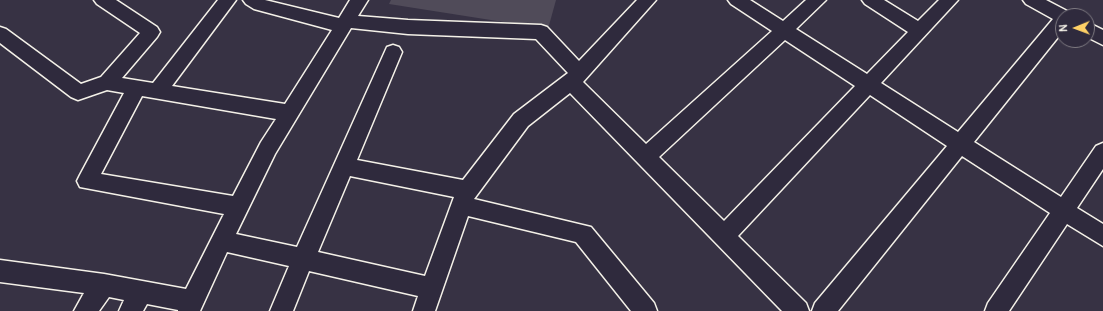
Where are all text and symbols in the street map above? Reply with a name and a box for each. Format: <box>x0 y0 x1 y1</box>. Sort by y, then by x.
north arrow <box>1055 8 1095 48</box>
text: N <box>1057 24 1070 32</box>

